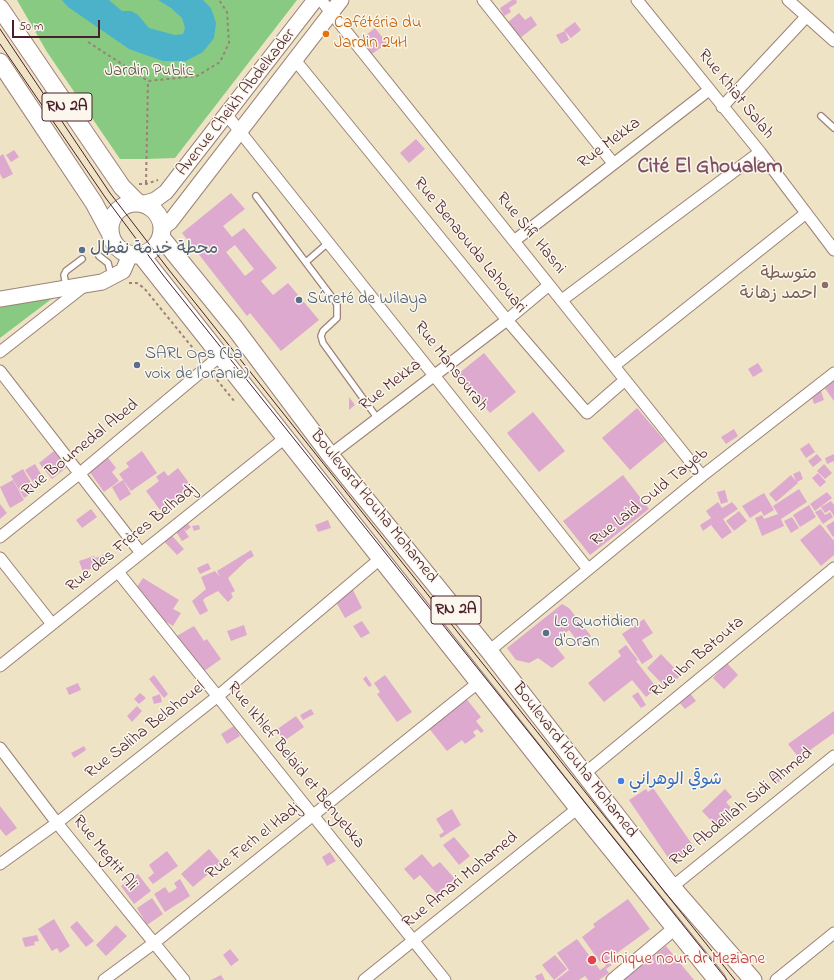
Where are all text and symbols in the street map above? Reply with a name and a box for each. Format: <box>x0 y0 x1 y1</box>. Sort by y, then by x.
scale bar <box>14 12 102 38</box>
place label: Cafétéria du Jardin 24H <box>334 14 421 54</box>
text: 50 m <box>19 18 43 36</box>
street label: Avenue Cheikh Abdelkader <box>173 25 301 181</box>
marker: Cafétéria du Jardin 24H <box>321 29 331 39</box>
street label: Rue Khiat Salah <box>693 46 777 144</box>
park label: Jardin Public <box>105 62 193 82</box>
road number: RN 2A <box>42 93 92 121</box>
street label: Rue Mekka <box>575 114 645 174</box>
district label: Cité El Ghoualem <box>637 156 783 182</box>
street label: Rue Benaouda Lahouari <box>408 174 530 318</box>
street label: Rue Sifi Hasni <box>491 189 569 279</box>
place label: محطة خدمة نفطال <box>90 240 218 260</box>
marker: محطة خدمة نفطال <box>77 245 87 255</box>
place label: متوسطة احمد زهانة <box>740 265 817 305</box>
marker: متوسطة احمد زهانة <box>820 280 830 290</box>
place label: Sûreté de Wilaya <box>307 290 427 310</box>
marker: Sûreté de Wilaya <box>294 295 304 305</box>
street label: Rue Mansourah <box>409 318 491 416</box>
place label: SARL Ops (La voix de l'oranie) <box>145 345 249 385</box>
street label: Rue Mekka <box>356 356 426 416</box>
marker: SARL Ops (La voix de l'oranie) <box>132 360 142 370</box>
street label: Rue Boumedal Abed <box>19 396 143 502</box>
street label: Boulevard Houha Mohamed <box>305 426 441 588</box>
street label: Rue Laid Ould Tayeb <box>587 444 713 552</box>
street label: Rue des Frères Belhadj <box>63 480 201 598</box>
road number: RN 2A <box>431 596 481 624</box>
place label: Le Quotidien d'Oran <box>554 613 639 653</box>
street label: Rue Ibn Batouta <box>647 613 749 703</box>
marker: Le Quotidien d'Oran <box>541 628 551 638</box>
street label: Rue Saliha Belahouel <box>82 678 210 784</box>
street label: Rue Ikhlef Belaid et Benyebka <box>222 679 368 853</box>
street label: Boulevard Houha Mohamed <box>507 679 641 843</box>
street label: Rue Abdelilah Sidi Ahmed <box>667 744 817 872</box>
place label: شوقي الوهراني <box>629 771 722 791</box>
marker: شوقي الوهراني <box>616 776 626 786</box>
street label: Rue Ferh el Hadj <box>203 799 305 885</box>
street label: Rue Megtit Ali <box>67 812 141 896</box>
street label: Rue Amari Mohamed <box>399 828 523 934</box>
place label: Clinique nour dr Meziane <box>601 950 765 970</box>
marker: Clinique nour dr Meziane <box>586 954 598 966</box>

